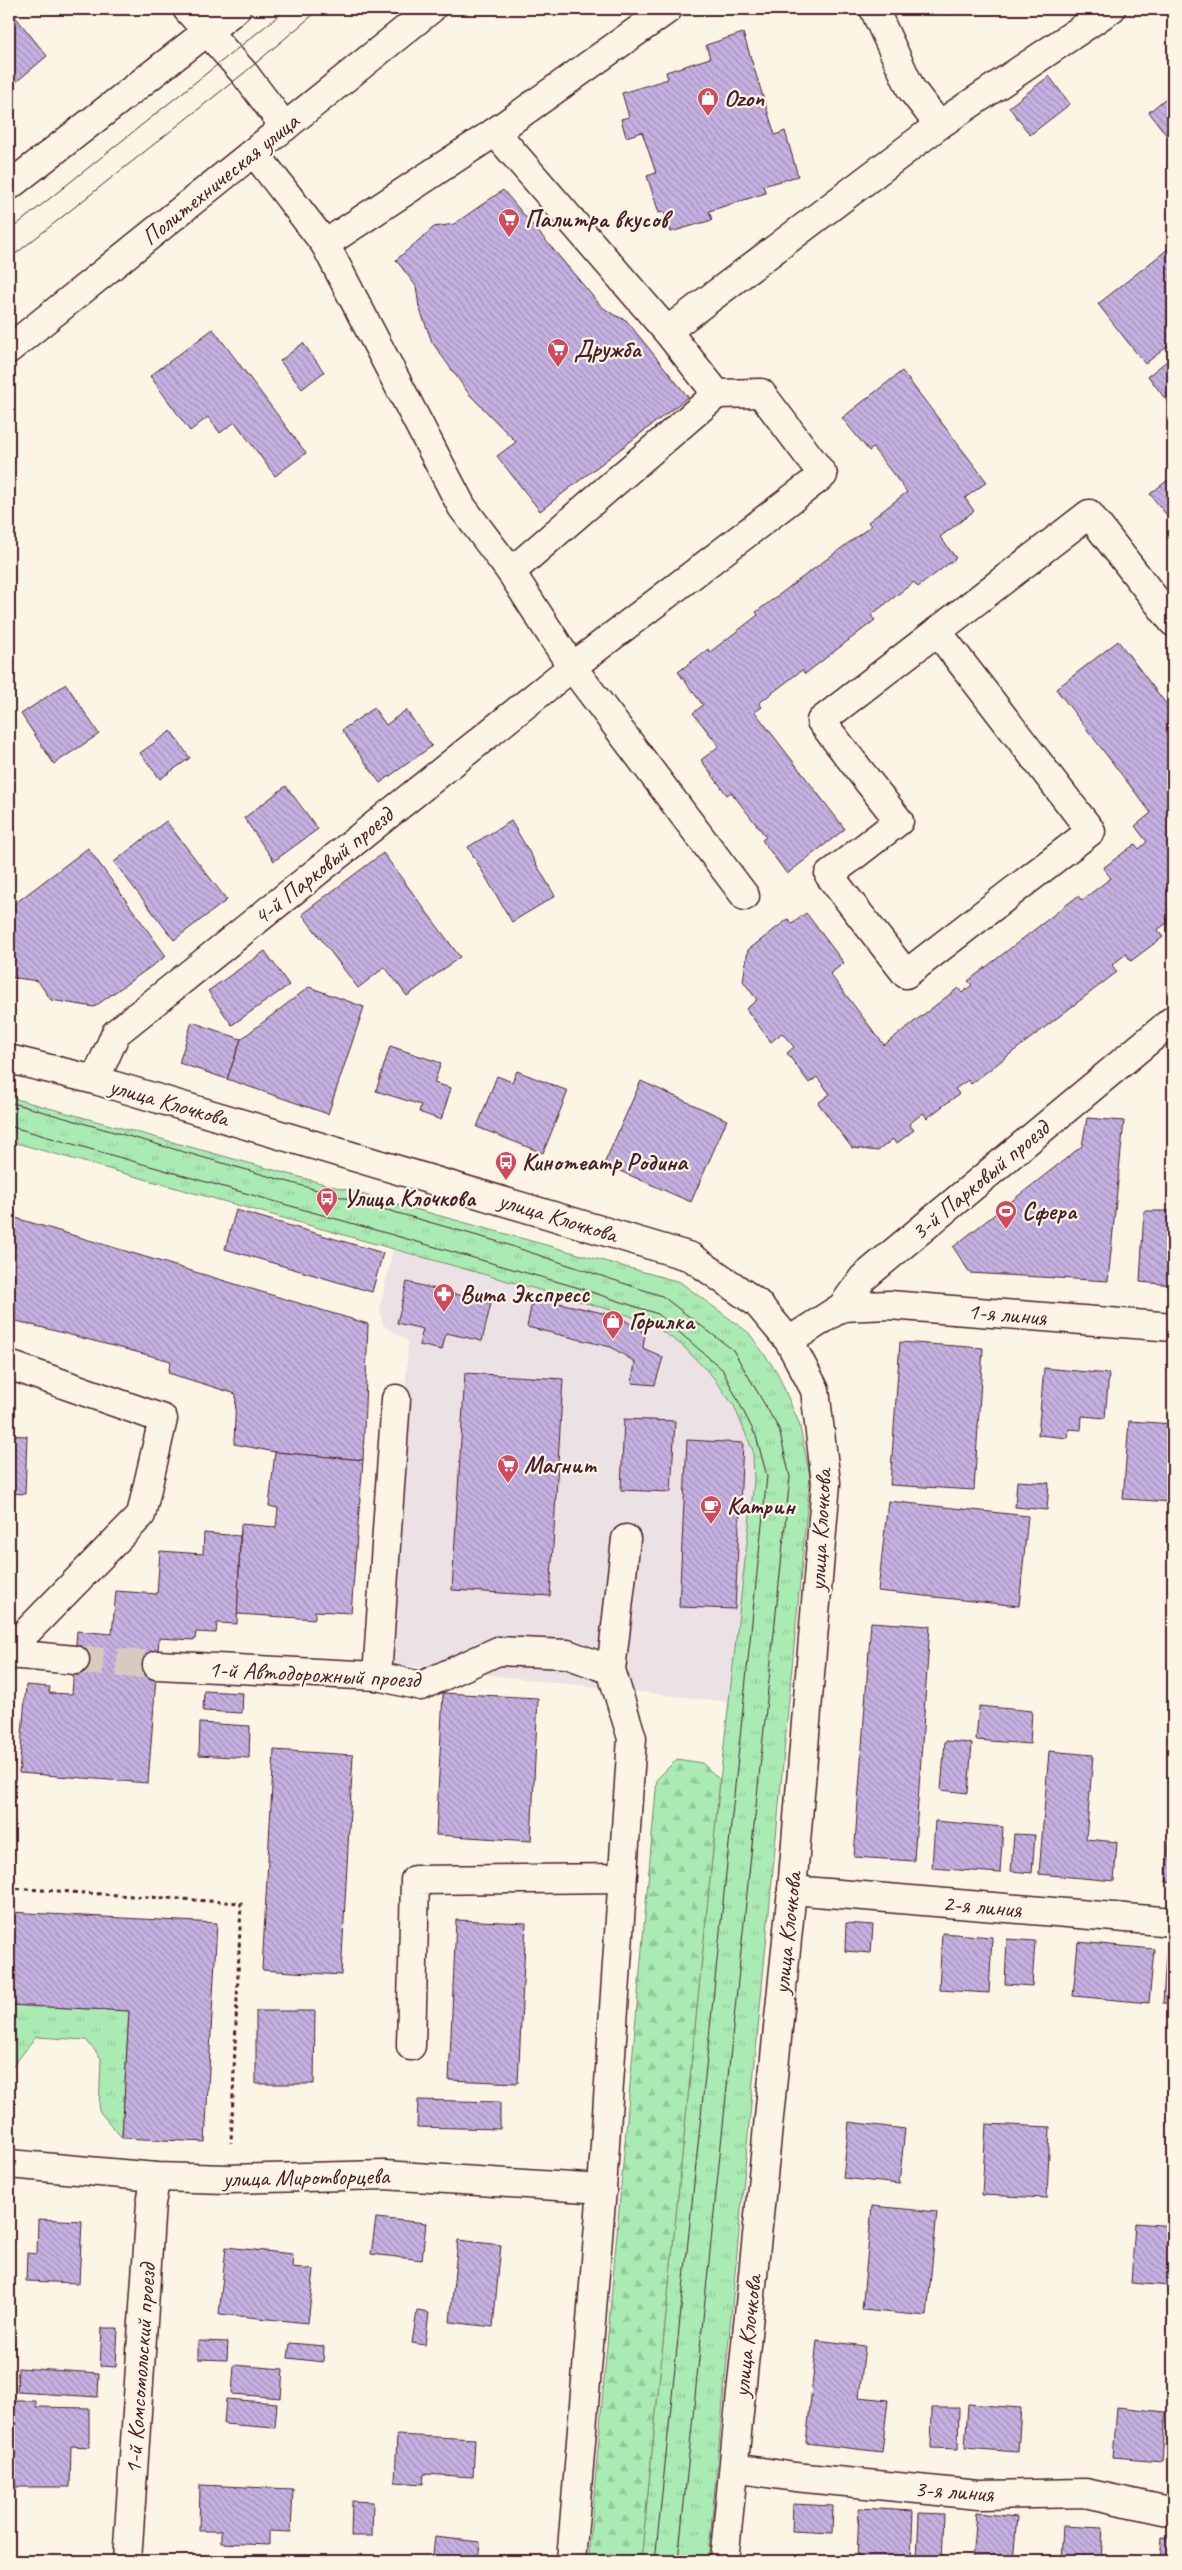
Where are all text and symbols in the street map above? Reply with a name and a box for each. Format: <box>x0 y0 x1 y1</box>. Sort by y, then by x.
place label: Ozon <box>724 83 765 113</box>
shop icon: Ozon <box>696 86 720 117</box>
street label: Политехническая улица <box>135 105 306 252</box>
place label: Палитра вкусов <box>525 204 673 234</box>
supermarket icon: Палитра вкусов <box>497 207 521 238</box>
place label: Дружба <box>574 334 642 364</box>
supermarket icon: Дружба <box>546 337 570 368</box>
street label: 4-й Парковый проезд <box>247 799 401 932</box>
street label: улица Клочкова <box>104 1070 234 1134</box>
street label: 3-й Парковый проезд <box>905 1112 1057 1247</box>
place label: Кинотеатр Родина <box>522 1147 689 1177</box>
bus stop icon: Кинотеатр Родина <box>494 1150 518 1181</box>
place label: Улица Клочкова <box>343 1183 477 1213</box>
street label: улица Клочкова <box>493 1184 623 1250</box>
bus stop icon: Улица Клочкова <box>315 1186 339 1217</box>
place label: Сфера <box>1022 1196 1078 1226</box>
sports icon: Сфера <box>994 1199 1018 1230</box>
place label: Вита Экспресс <box>460 1279 590 1309</box>
pharmacy icon: Вита Экспресс <box>432 1282 456 1313</box>
street label: 1-я линия <box>966 1296 1049 1333</box>
place label: Горилка <box>629 1306 697 1336</box>
shop icon: Горилка <box>601 1309 625 1340</box>
place label: Магнит <box>524 1450 597 1480</box>
supermarket icon: Магнит <box>496 1453 520 1484</box>
street label: улица Клочкова <box>802 1466 838 1594</box>
place label: Катрин <box>727 1491 797 1521</box>
cafe icon: Катрин <box>699 1494 723 1525</box>
street label: 1-й Автодорожный проезд <box>208 1653 423 1695</box>
street label: улица Клочкова <box>765 1868 809 1997</box>
street label: 2-я линия <box>941 1888 1024 1925</box>
street label: улица Миротворцева <box>221 2161 391 2193</box>
street label: 1-й Комсомольский проезд <box>118 2260 162 2475</box>
street label: улица Клочкова <box>725 2271 769 2400</box>
street label: 3-я линия <box>913 2473 996 2509</box>

